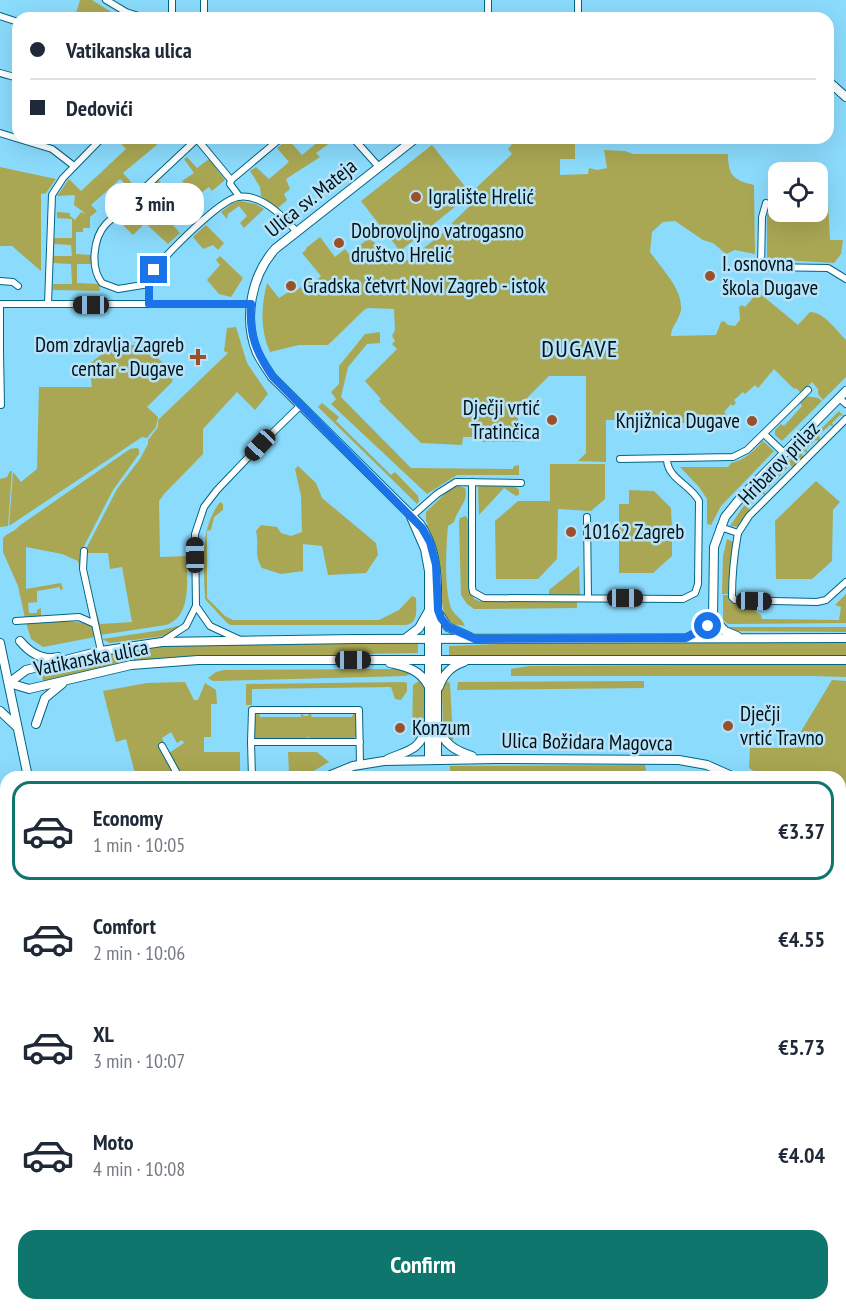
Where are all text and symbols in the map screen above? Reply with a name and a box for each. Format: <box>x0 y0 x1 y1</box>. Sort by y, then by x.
text: Vatikanska ulica <box>66 36 192 64</box>
text: Dedovići <box>66 94 133 122</box>
street label: Ulica sv. Mateja <box>259 152 362 243</box>
map controls <box>768 162 828 222</box>
button: locate <box>768 162 828 222</box>
callout: 3 min <box>104 183 204 225</box>
place label: Igralište Hrelić <box>428 183 535 210</box>
marker: Igralište Hrelić <box>409 190 423 204</box>
text: 3 min <box>134 191 175 217</box>
place label: Dobrovoljno vatrogasno društvo Hrelić <box>351 217 524 268</box>
marker: Dobrovoljno vatrogasno društvo Hrelić <box>332 236 346 250</box>
place label: I. osnovna škola Dugave <box>722 250 818 301</box>
route end <box>140 256 167 283</box>
marker: I. osnovna škola Dugave <box>703 269 717 283</box>
place label: Gradska četvrt Novi Zagreb - istok <box>303 272 546 299</box>
marker: Gradska četvrt Novi Zagreb - istok <box>284 279 298 293</box>
car <box>73 296 109 314</box>
place label: Dom zdravlja Zagreb centar - Dugave <box>35 331 184 382</box>
district label: DUGAVE <box>541 333 619 364</box>
marker: Dom zdravlja Zagreb centar - Dugave <box>189 348 207 366</box>
place label: Dječji vrtić Tratinčica <box>463 394 541 445</box>
place label: Knjižnica Dugave <box>616 407 740 434</box>
marker: Dječji vrtić Tratinčica <box>545 413 559 427</box>
marker: Knjižnica Dugave <box>745 414 759 428</box>
street label: Hribarov prilaz <box>732 415 825 510</box>
car <box>241 426 279 464</box>
place label: 10162 Zagreb <box>583 518 684 545</box>
marker: 10162 Zagreb <box>564 525 578 539</box>
car <box>186 537 204 573</box>
car <box>607 589 643 607</box>
car <box>736 592 772 610</box>
route start <box>694 612 721 639</box>
street label: Vatikanska ulica <box>30 633 150 682</box>
car <box>335 651 371 669</box>
place label: Dječji vrtić Travno <box>740 700 824 751</box>
place label: Konzum <box>412 714 470 741</box>
marker: Dječji vrtić Travno <box>721 719 735 733</box>
marker: Konzum <box>393 721 407 735</box>
street label: Ulica Božidara Magovca <box>501 727 673 756</box>
icon: car <box>21 804 75 858</box>
text: Economy <box>93 804 163 832</box>
text: €3.37 <box>778 817 825 845</box>
text: 1 min · 10:05 <box>93 832 185 858</box>
icon: car <box>21 912 75 966</box>
text: Comfort <box>93 912 156 940</box>
text: €4.55 <box>778 925 825 953</box>
text: 2 min · 10:06 <box>93 940 185 966</box>
icon: car <box>21 1020 75 1074</box>
text: XL <box>93 1020 114 1048</box>
text: €5.73 <box>778 1033 825 1061</box>
text: 3 min · 10:07 <box>93 1048 185 1074</box>
icon: car <box>21 1128 75 1182</box>
text: Moto <box>93 1128 134 1156</box>
text: €4.04 <box>778 1141 825 1169</box>
text: 4 min · 10:08 <box>93 1156 185 1182</box>
button: Confirm <box>18 1230 828 1299</box>

